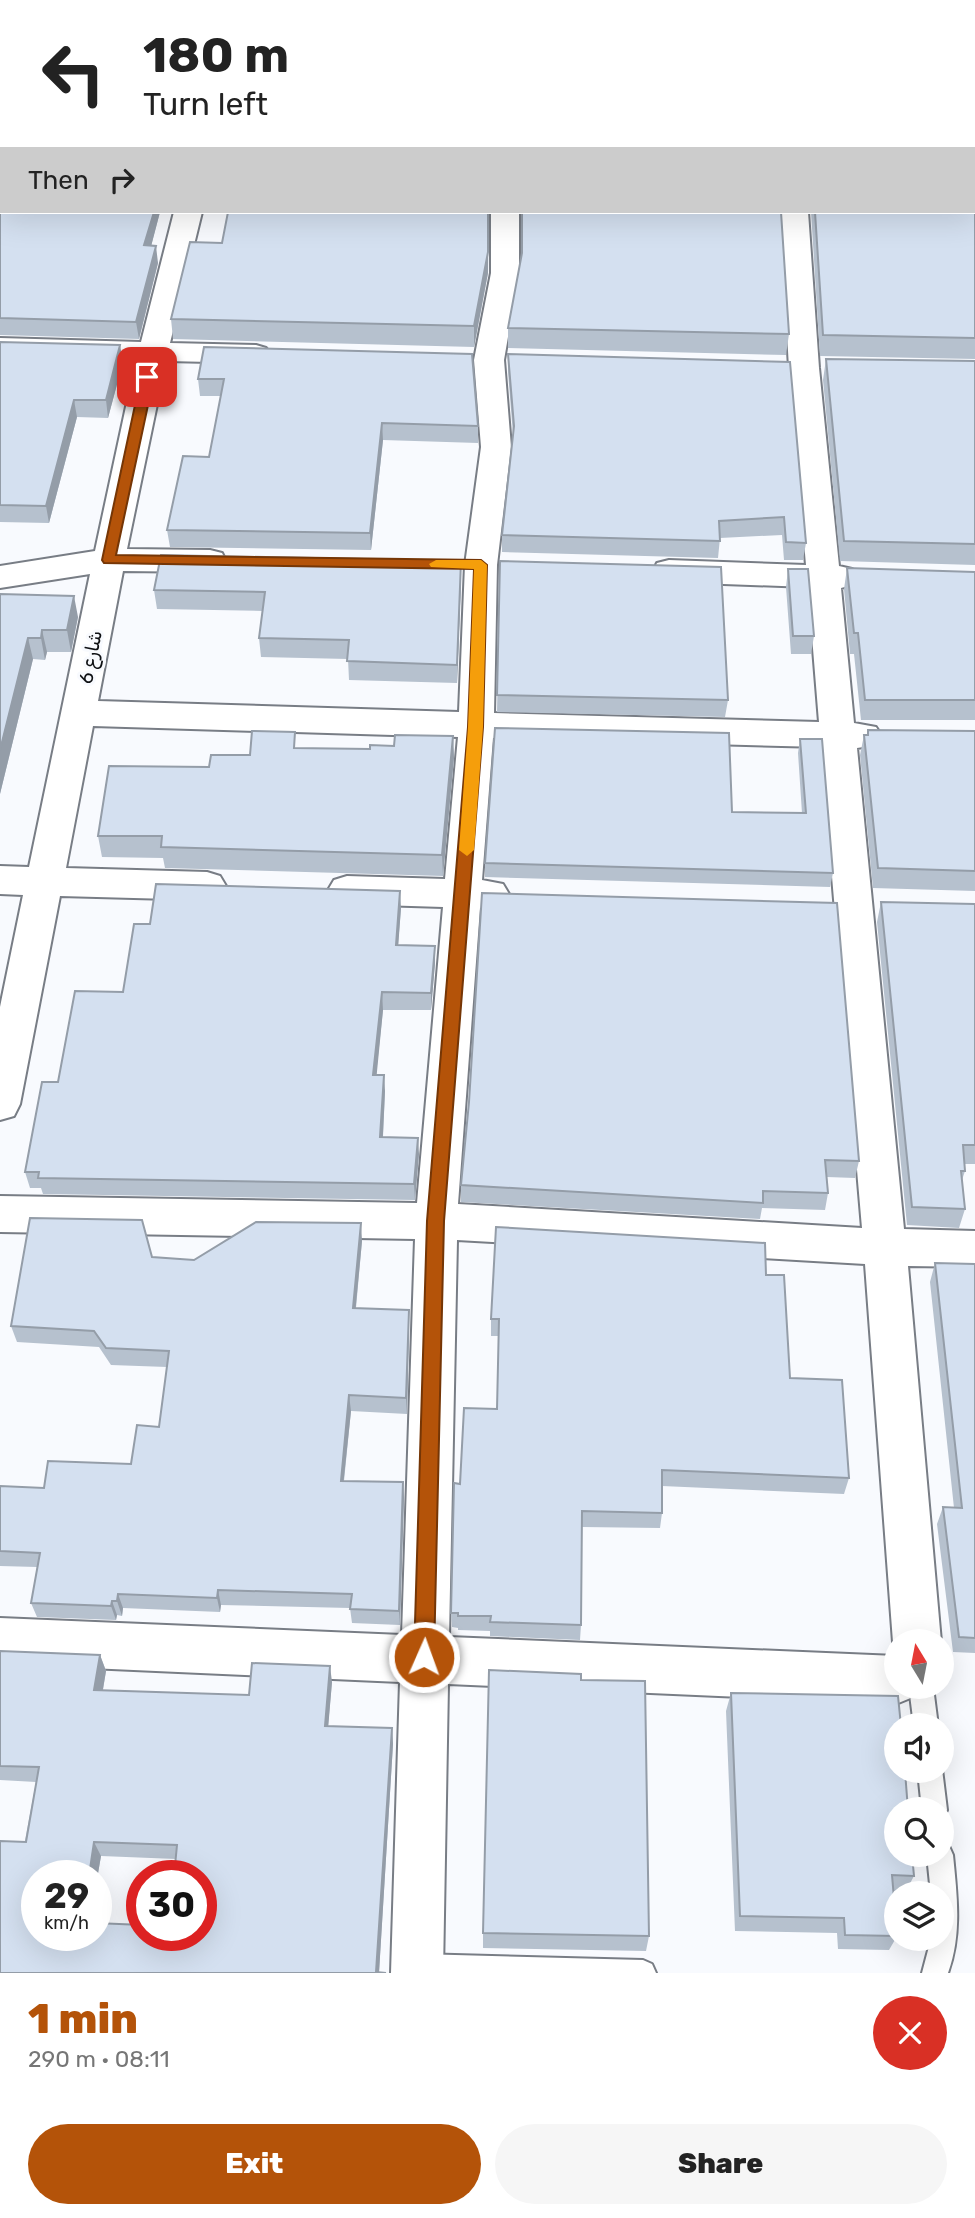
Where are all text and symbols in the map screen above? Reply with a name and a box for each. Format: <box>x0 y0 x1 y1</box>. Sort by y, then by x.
text: 180 m <box>143 26 289 84</box>
icon: left <box>28 28 119 119</box>
text: Turn left <box>143 85 268 123</box>
icon: right <box>103 161 141 199</box>
text: Then <box>28 165 89 196</box>
pin <box>117 347 177 407</box>
icon: arrive <box>128 358 166 396</box>
street label: شارع 6 <box>74 628 109 686</box>
position arrow <box>387 1620 461 1694</box>
north arrow <box>884 1629 954 1699</box>
map controls <box>884 1629 954 1951</box>
button: sound <box>884 1713 954 1783</box>
button: search <box>884 1797 954 1867</box>
speed limit sign: 30 <box>126 1860 217 1951</box>
text: 29 <box>44 1875 89 1917</box>
button: layers <box>884 1881 954 1951</box>
text: km/h <box>44 1912 89 1934</box>
text: 1 min <box>28 1994 138 2044</box>
button: close <box>873 1996 947 2070</box>
text: 290 m · 08:11 <box>28 2045 170 2073</box>
button: Exit <box>28 2124 481 2204</box>
button: Share <box>495 2124 947 2204</box>

